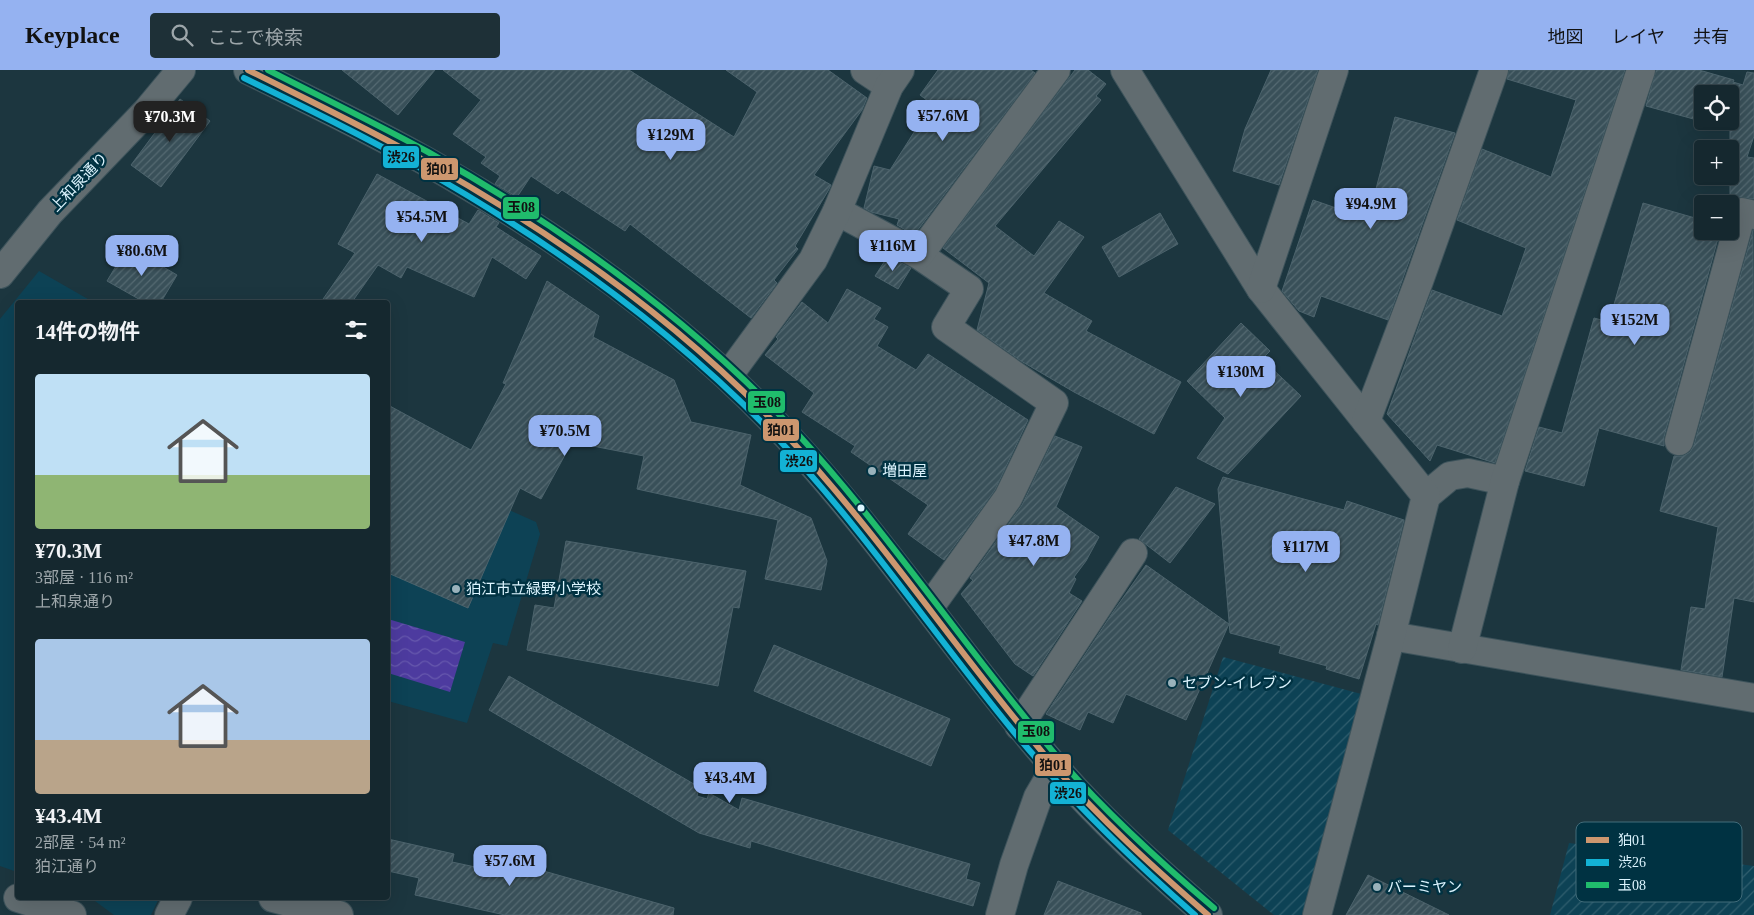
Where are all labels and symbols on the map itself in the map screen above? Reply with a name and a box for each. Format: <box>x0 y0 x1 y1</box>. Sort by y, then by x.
pin: ¥70.3M <box>129 100 211 143</box>
pin: ¥57.6M <box>902 100 984 142</box>
pin: ¥129M <box>636 118 706 161</box>
line badge: 渋26 <box>382 145 420 169</box>
street label: 上和泉通り <box>47 149 111 215</box>
text: 渋26 <box>387 150 415 165</box>
line badge: 狛01 <box>420 157 459 181</box>
text: 狛01 <box>426 162 454 177</box>
pin: ¥94.9M <box>1330 188 1412 230</box>
line badge: 玉08 <box>502 196 540 220</box>
pin: ¥54.5M <box>381 200 463 243</box>
text: 玉08 <box>507 200 535 215</box>
pin: ¥116M <box>858 230 928 272</box>
pin: ¥80.6M <box>101 234 183 277</box>
pin: ¥152M <box>1600 304 1670 346</box>
pin: ¥130M <box>1206 356 1276 398</box>
line badge: 玉08 <box>747 390 786 414</box>
text: 玉08 <box>753 395 781 410</box>
pin: ¥70.5M <box>524 414 606 457</box>
line badge: 狛01 <box>762 418 800 442</box>
text: 狛01 <box>767 423 795 438</box>
line badge: 渋26 <box>779 449 818 473</box>
text: 渋26 <box>785 454 813 469</box>
place label: 増田屋 <box>882 462 927 479</box>
marker: 増田屋 <box>866 465 878 477</box>
unlabelled marker <box>856 503 866 513</box>
pin: ¥47.8M <box>993 524 1075 567</box>
pin: ¥117M <box>1271 530 1341 573</box>
place label: 狛江市立緑野小学校 <box>466 581 601 597</box>
marker: 狛江市立緑野小学校 <box>450 583 462 595</box>
place label: セブン-イレブン <box>1182 675 1292 691</box>
marker: セブン-イレブン <box>1166 677 1178 689</box>
line badge: 玉08 <box>1017 720 1055 744</box>
text: 玉08 <box>1022 724 1050 739</box>
line badge: 狛01 <box>1034 753 1072 777</box>
text: 狛01 <box>1039 758 1067 773</box>
pin: ¥43.4M <box>689 762 771 804</box>
line badge: 渋26 <box>1049 781 1087 805</box>
text: 渋26 <box>1054 786 1082 801</box>
legend <box>1576 822 1742 902</box>
text: 狛01 <box>1618 833 1646 848</box>
pin: ¥57.6M <box>469 844 551 887</box>
text: 渋26 <box>1618 855 1646 870</box>
text: 玉08 <box>1618 878 1646 893</box>
place label: バーミヤン <box>1387 879 1462 895</box>
marker: バーミヤン <box>1371 881 1383 893</box>

